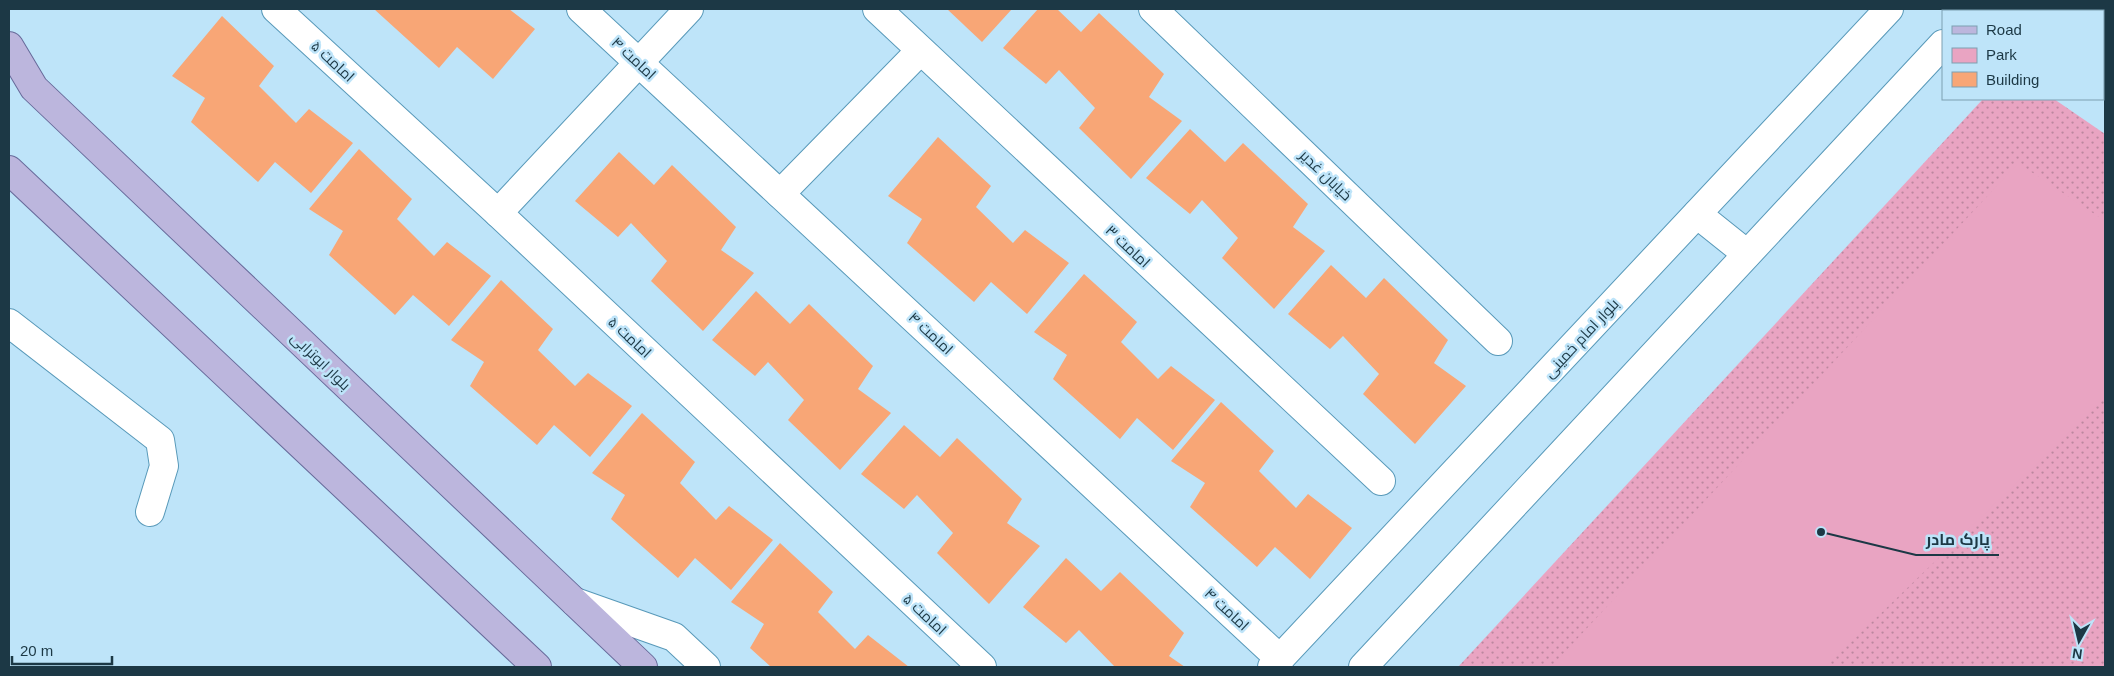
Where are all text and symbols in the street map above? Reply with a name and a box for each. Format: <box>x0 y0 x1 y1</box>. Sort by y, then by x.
legend <box>1942 10 2104 100</box>
text: Road <box>1986 21 2022 38</box>
street label: امامت ۴ <box>608 33 660 83</box>
street label: امامت ۵ <box>308 37 358 85</box>
text: Park <box>1986 46 2017 63</box>
text: Building <box>1986 71 2039 88</box>
street label: خیابان غدیر <box>1295 146 1355 205</box>
street label: امامت ۳ <box>1102 221 1154 271</box>
street label: بلوار امام خمینی <box>1540 295 1623 382</box>
street label: امامت ۴ <box>905 308 957 358</box>
street label: امامت ۵ <box>605 313 655 361</box>
street label: بلوار ابوترابی <box>286 329 354 395</box>
callout: پارک مادر <box>1916 524 1999 555</box>
text: پارک مادر <box>1925 531 1990 551</box>
street label: امامت ۴ <box>1201 584 1253 634</box>
street label: امامت ۵ <box>900 590 950 638</box>
north arrow <box>2054 616 2104 666</box>
scale bar <box>12 634 112 666</box>
text: 20 m <box>20 642 53 659</box>
text: N <box>2071 645 2083 663</box>

